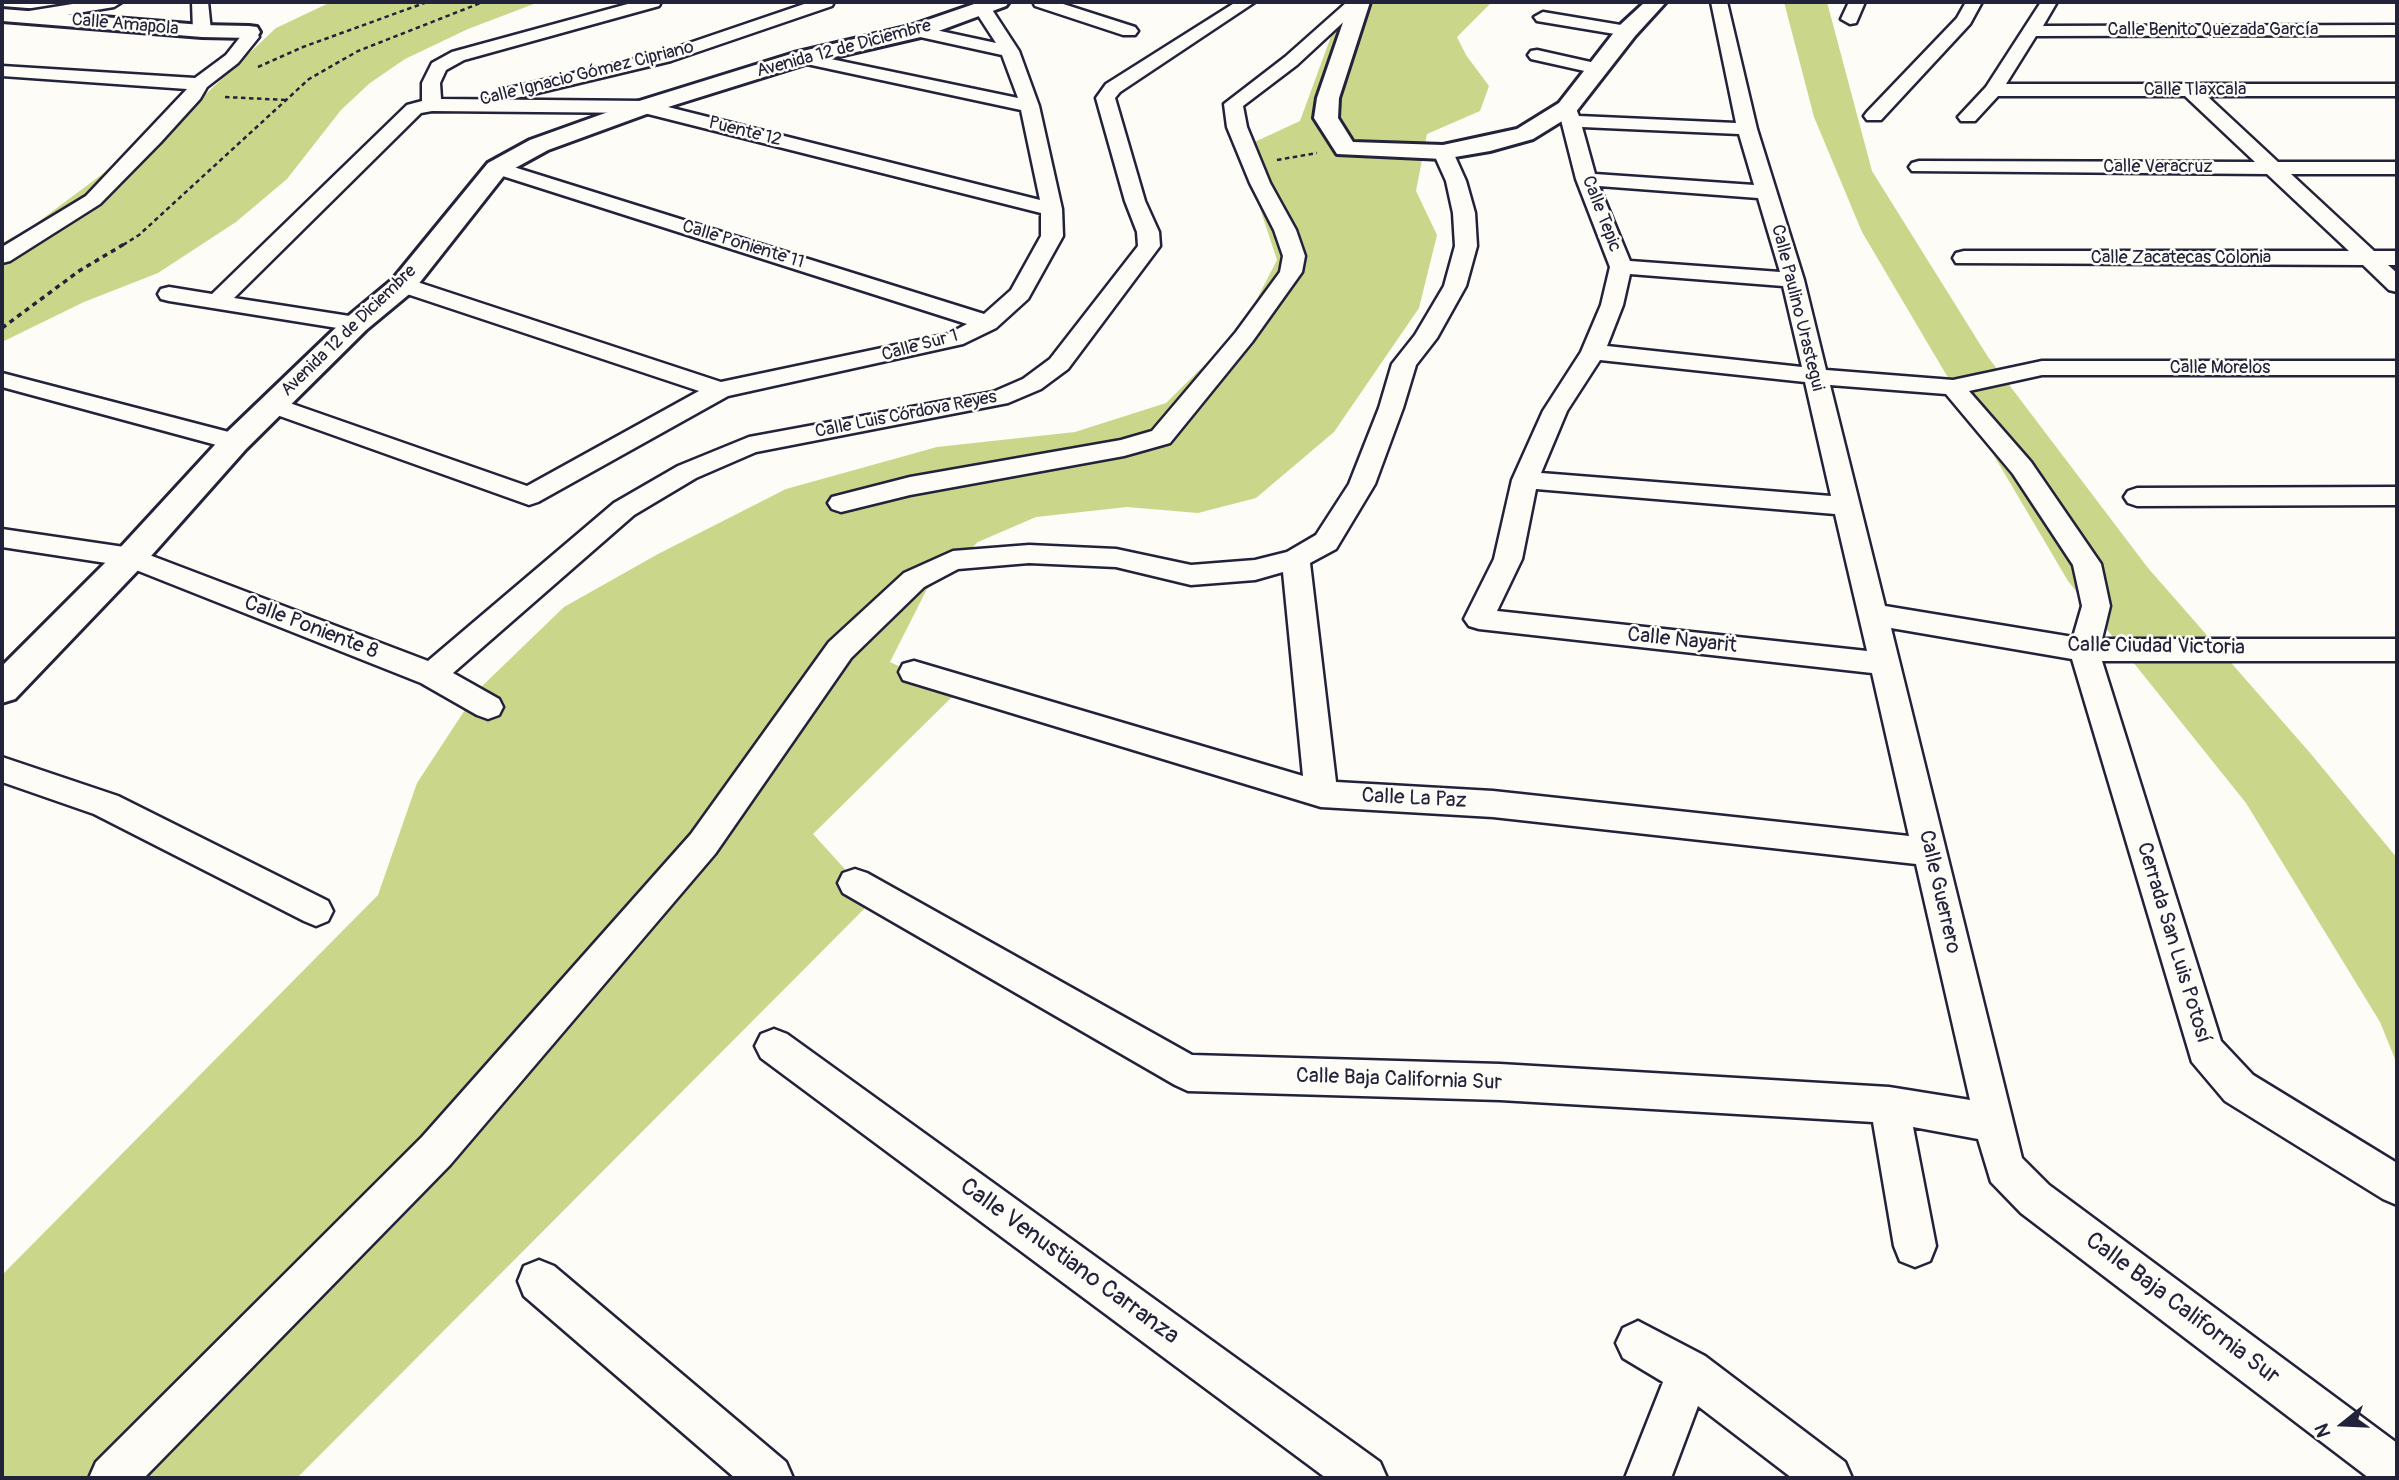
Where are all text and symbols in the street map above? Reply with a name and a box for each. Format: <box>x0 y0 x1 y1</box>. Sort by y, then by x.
street label: Calle Amapola <box>71 10 179 40</box>
street label: Avenida 12 de Diciembre <box>754 15 934 83</box>
street label: Calle Benito Quezada García <box>2108 19 2318 41</box>
street label: Calle Ignacio Gómez Cipriano <box>478 37 696 111</box>
street label: Calle Tlaxcala <box>2144 79 2246 101</box>
street label: Puente 12 <box>706 112 784 152</box>
street label: Calle Veracruz <box>2103 156 2213 178</box>
street label: Calle Tepic <box>1577 173 1625 255</box>
street label: Calle Poniente 11 <box>679 216 807 274</box>
street label: Calle Paulino Urastegui <box>1766 223 1828 393</box>
street label: Calle Zacatecas Colonia <box>2091 247 2271 269</box>
street label: Avenida 12 de Diciembre <box>277 261 421 401</box>
street label: Calle Sur 1 <box>880 326 960 366</box>
street label: Calle Morelos <box>2170 357 2270 379</box>
street label: Calle Luis Córdova Reyes <box>813 387 999 443</box>
street label: Calle Poniente 8 <box>240 591 382 665</box>
street label: Calle Nayarit <box>1626 623 1738 659</box>
street label: Calle Ciudad Victoria <box>2067 633 2245 661</box>
street label: Calle La Paz <box>1361 784 1467 814</box>
street label: Calle Guerrero <box>1913 828 1965 956</box>
street label: Cerrada San Luis Potosí <box>2130 840 2216 1046</box>
street label: Calle Baja California Sur <box>1296 1064 1502 1096</box>
street label: Calle Venustiano Carranza <box>954 1173 1184 1351</box>
street label: Calle Baja California Sur <box>2079 1227 2285 1391</box>
north arrow <box>2308 1389 2378 1459</box>
text: N <box>2310 1421 2336 1440</box>

